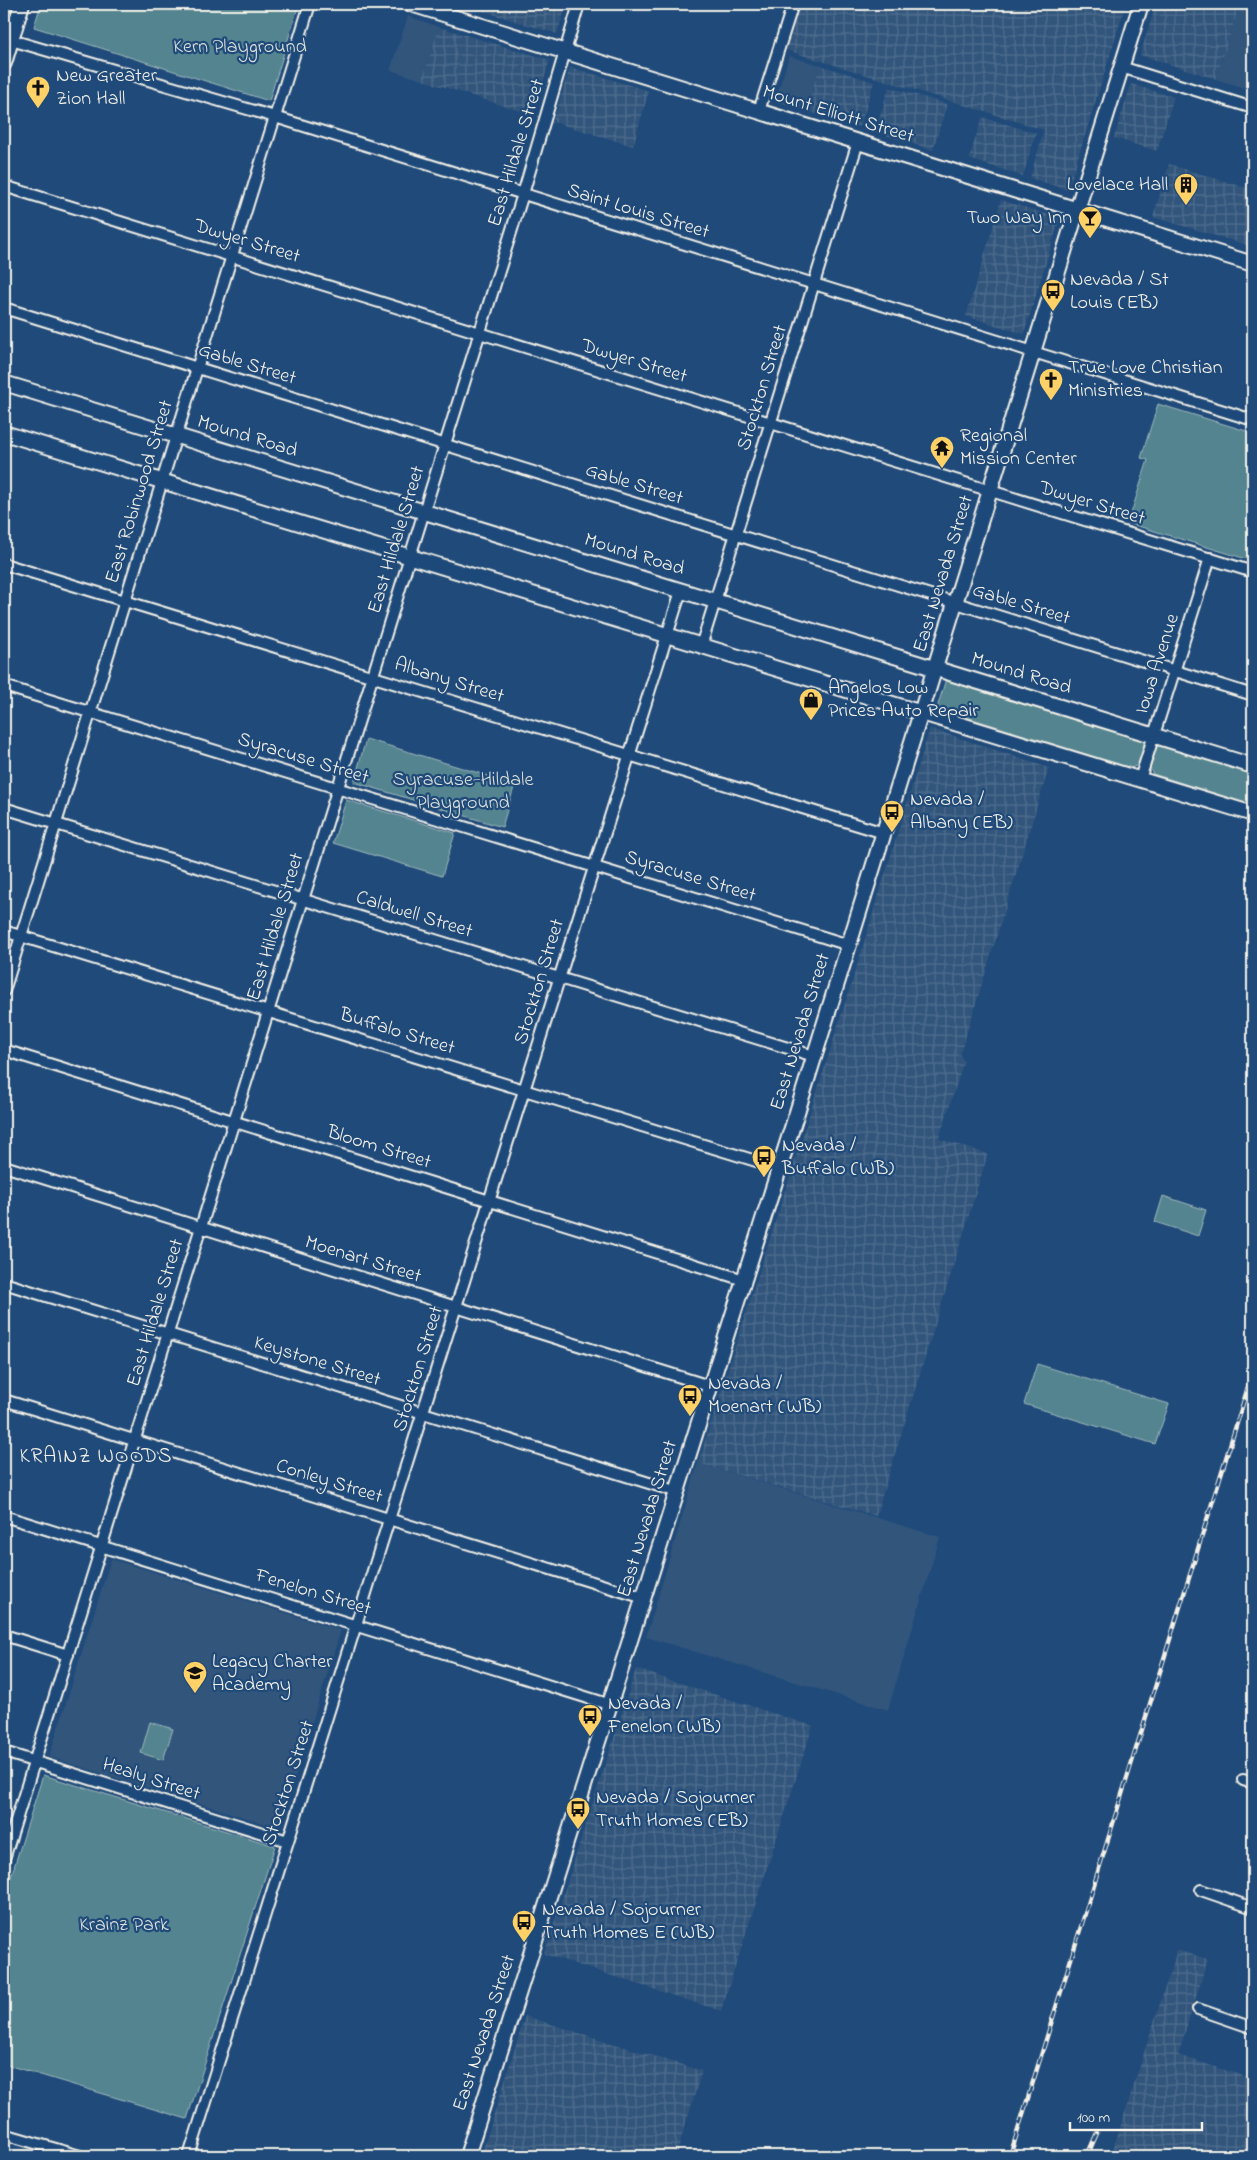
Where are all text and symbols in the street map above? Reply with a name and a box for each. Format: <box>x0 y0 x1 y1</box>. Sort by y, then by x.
park label: Kern Playground <box>173 33 307 63</box>
place label: New Greater Zion Hall <box>56 62 158 114</box>
church icon: New Greater Zion Hall <box>25 75 51 109</box>
street label: East Hildale Street <box>481 75 553 230</box>
street label: Mount Elliott Street <box>759 78 918 152</box>
place label: Lovelace Hall <box>1067 171 1168 200</box>
building icon: Lovelace Hall <box>1173 172 1199 206</box>
street label: Saint Louis Street <box>563 177 713 247</box>
place label: Two Way Inn <box>967 204 1072 233</box>
bar icon: Two Way Inn <box>1077 205 1103 239</box>
street label: Dwyer Street <box>189 212 304 272</box>
place label: Nevada / St Louis (EB) <box>1070 266 1169 318</box>
bus stop icon: Nevada / St Louis (EB) <box>1040 278 1066 312</box>
street label: Stockton Street <box>730 321 796 454</box>
street label: Dwyer Street <box>576 332 691 392</box>
street label: Gable Street <box>194 336 300 394</box>
place label: True Love Christian Ministries <box>1068 354 1223 406</box>
church icon: True Love Christian Ministries <box>1038 367 1064 401</box>
street label: East Robinwood Street <box>98 397 182 587</box>
street label: Mound Road <box>193 408 301 466</box>
place label: Regional Mission Center <box>960 422 1077 474</box>
temple icon: Regional Mission Center <box>929 435 955 469</box>
street label: Gable Street <box>581 456 687 514</box>
street label: East Hildale Street <box>361 462 433 617</box>
street label: Dwyer Street <box>1034 474 1149 534</box>
street label: East Nevada Street <box>906 491 982 656</box>
street label: Mound Road <box>580 526 688 584</box>
street label: Gable Street <box>968 576 1074 634</box>
street label: Iowa Avenue <box>1128 610 1188 718</box>
street label: Mound Road <box>967 645 1075 703</box>
street label: Albany Street <box>391 651 508 712</box>
place label: Angelos Low Prices Auto Repair <box>828 674 979 726</box>
shop icon: Angelos Low Prices Auto Repair <box>798 687 824 721</box>
street label: Syracuse Street <box>234 725 372 793</box>
park label: Syracuse-Hildale Playground <box>393 766 533 819</box>
place label: Nevada / Albany (EB) <box>910 786 1013 838</box>
bus stop icon: Nevada / Albany (EB) <box>879 799 905 833</box>
street label: Syracuse Street <box>621 843 759 911</box>
street label: East Hildale Street <box>240 849 312 1004</box>
street label: Caldwell Street <box>352 884 476 947</box>
street label: Stockton Street <box>507 915 573 1048</box>
street label: East Nevada Street <box>763 949 839 1114</box>
street label: Buffalo Street <box>335 1000 458 1063</box>
street label: Bloom Street <box>322 1118 435 1178</box>
place label: Nevada / Buffalo (WB) <box>781 1132 894 1184</box>
bus stop icon: Nevada / Buffalo (WB) <box>751 1144 777 1178</box>
street label: Moenart Street <box>301 1229 425 1292</box>
street label: East Hildale Street <box>120 1235 192 1390</box>
street label: Stockton Street <box>386 1302 452 1435</box>
street label: Keystone Street <box>250 1329 384 1395</box>
place label: Nevada / Moenart (WB) <box>708 1370 821 1422</box>
bus stop icon: Nevada / Moenart (WB) <box>677 1383 703 1417</box>
street label: East Nevada Street <box>610 1436 686 1601</box>
district label: KRAINZ WOODS <box>20 1442 172 1472</box>
street label: Conley Street <box>272 1452 386 1512</box>
street label: Fenelon Street <box>251 1561 375 1624</box>
place label: Legacy Charter Academy <box>212 1648 333 1700</box>
school or university icon: Legacy Charter Academy <box>182 1660 208 1694</box>
place label: Nevada / Fenelon (WB) <box>607 1690 721 1742</box>
bus stop icon: Nevada / Fenelon (WB) <box>577 1703 603 1737</box>
street label: Stockton Street <box>255 1716 323 1849</box>
street label: Healy Street <box>98 1751 204 1810</box>
place label: Nevada / Sojourner Truth Homes (EB) <box>596 1784 756 1836</box>
bus stop icon: Nevada / Sojourner Truth Homes (EB) <box>565 1796 591 1830</box>
place label: Nevada / Sojourner Truth Homes E (WB) <box>542 1896 714 1948</box>
bus stop icon: Nevada / Sojourner Truth Homes E (WB) <box>511 1909 537 1943</box>
park label: Krainz Park <box>79 1911 169 1940</box>
street label: East Nevada Street <box>446 1951 524 2115</box>
scale bar <box>1070 2100 1202 2132</box>
text: 100 m <box>1077 2107 1110 2129</box>

